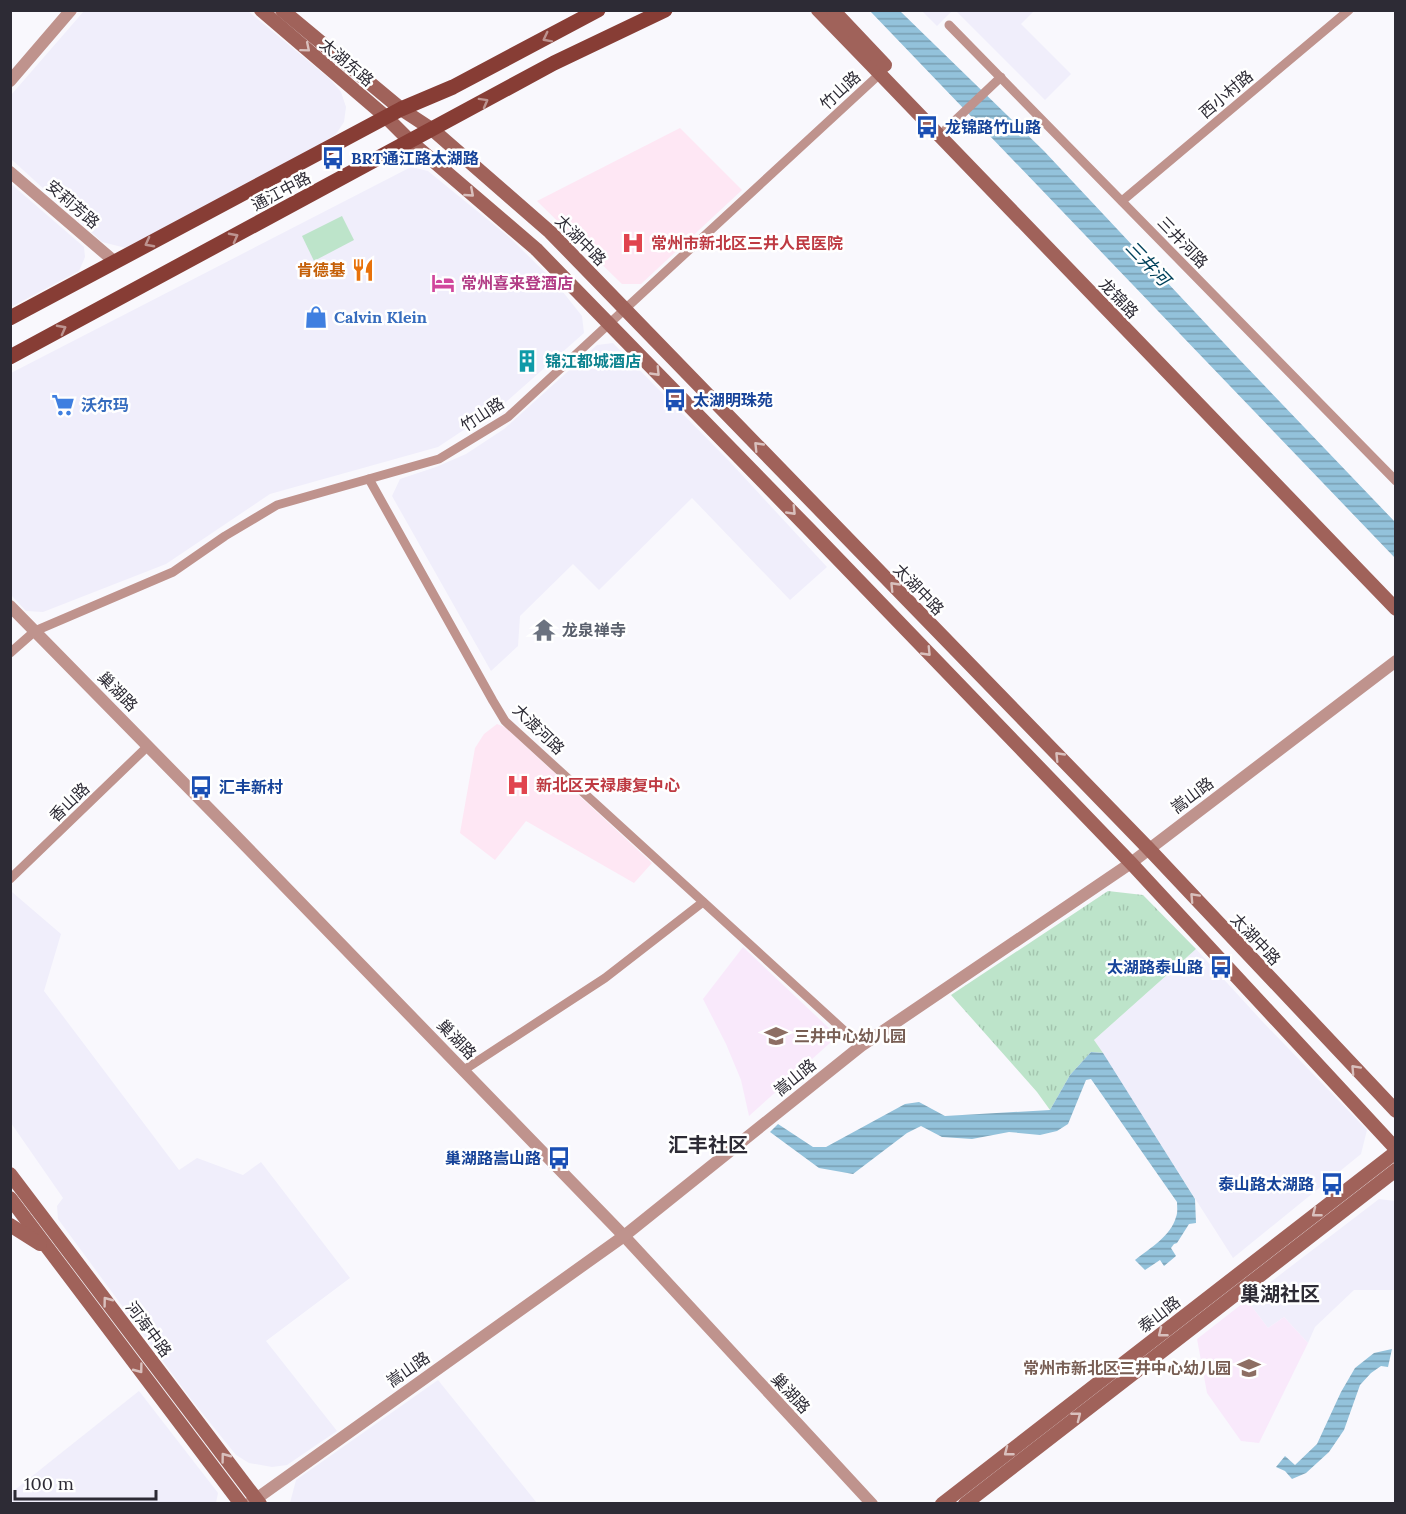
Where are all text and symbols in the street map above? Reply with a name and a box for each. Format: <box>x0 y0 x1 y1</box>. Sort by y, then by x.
one-way arrow <box>542 31 553 42</box>
street label: 太湖东路 <box>316 34 378 90</box>
one-way arrow <box>299 41 310 52</box>
street label: 竹山路 <box>816 66 864 114</box>
street label: 西小村路 <box>1195 66 1257 122</box>
one-way arrow <box>478 98 488 109</box>
bus stop icon: 龙锦路竹山路 <box>914 114 940 140</box>
place label: 龙锦路竹山路 <box>945 117 1041 137</box>
bus stop icon: BRT通江路太湖路 <box>320 145 346 171</box>
place label: BRT通江路太湖路 <box>351 148 479 168</box>
street label: 通江中路 <box>248 167 314 215</box>
street label: 安莉芳路 <box>42 175 104 233</box>
one-way arrow <box>463 186 474 197</box>
street label: 太湖中路 <box>551 210 611 270</box>
street label: 三井河路 <box>1154 212 1212 272</box>
hospital icon: 常州市新北区三井人民医院 <box>620 230 646 256</box>
one-way arrow <box>228 233 238 244</box>
place label: 常州市新北区三井人民医院 <box>651 233 843 253</box>
one-way arrow <box>145 236 156 248</box>
water label: 三井河 <box>1121 236 1177 293</box>
restaurant icon: 肯德基 <box>350 257 376 283</box>
place label: 肯德基 <box>297 260 346 280</box>
hotel icon: 常州喜来登酒店 <box>430 270 456 296</box>
place label: 常州喜来登酒店 <box>461 273 573 293</box>
street label: 龙锦路 <box>1095 274 1143 322</box>
shop icon: Calvin Klein <box>303 304 329 330</box>
place label: Calvin Klein <box>334 307 427 327</box>
one-way arrow <box>56 325 66 336</box>
building icon: 锦江都城酒店 <box>514 348 540 374</box>
place label: 锦江都城酒店 <box>545 351 641 371</box>
one-way arrow <box>648 364 659 375</box>
bus stop icon: 太湖明珠苑 <box>662 387 688 413</box>
place label: 太湖明珠苑 <box>693 390 773 410</box>
supermarket icon: 沃尔玛 <box>50 392 76 418</box>
street label: 竹山路 <box>456 393 508 435</box>
place label: 沃尔玛 <box>81 395 129 415</box>
one-way arrow <box>755 442 766 453</box>
one-way arrow <box>784 504 795 515</box>
street label: 太湖中路 <box>890 559 948 619</box>
one-way arrow <box>890 583 901 593</box>
temple icon: 龙泉禅寺 <box>531 617 557 643</box>
place label: 龙泉禅寺 <box>562 620 626 640</box>
one-way arrow <box>920 645 931 655</box>
street label: 巢湖路 <box>94 667 142 715</box>
street label: 大渡河路 <box>509 700 569 758</box>
one-way arrow <box>1055 753 1066 763</box>
hospital icon: 新北区天禄康复中心 <box>505 772 531 798</box>
street label: 嵩山路 <box>1167 773 1217 817</box>
bus stop icon: 汇丰新村 <box>188 774 214 800</box>
place label: 新北区天禄康复中心 <box>536 775 680 795</box>
place label: 汇丰新村 <box>219 777 283 797</box>
street label: 香山路 <box>45 778 93 826</box>
one-way arrow <box>1190 893 1201 904</box>
street label: 太湖中路 <box>1227 909 1285 969</box>
bus stop icon: 太湖路泰山路 <box>1208 954 1234 980</box>
place label: 太湖路泰山路 <box>1107 957 1203 977</box>
street label: 巢湖路 <box>433 1015 481 1063</box>
school or university icon: 三井中心幼儿园 <box>763 1023 789 1049</box>
place label: 三井中心幼儿园 <box>794 1026 906 1046</box>
street label: 嵩山路 <box>770 1054 820 1100</box>
one-way arrow <box>1352 1065 1363 1076</box>
district label: 汇丰社区 <box>668 1132 748 1157</box>
bus stop icon: 巢湖路嵩山路 <box>546 1145 572 1171</box>
place label: 巢湖路嵩山路 <box>445 1148 541 1168</box>
bus stop icon: 泰山路太湖路 <box>1319 1171 1345 1197</box>
place label: 泰山路太湖路 <box>1218 1174 1314 1194</box>
one-way arrow <box>1312 1206 1323 1217</box>
district label: 巢湖社区 <box>1240 1281 1320 1306</box>
street label: 泰山路 <box>1134 1291 1184 1337</box>
one-way arrow <box>104 1297 115 1308</box>
street label: 河海中路 <box>122 1297 176 1361</box>
one-way arrow <box>1158 1325 1169 1336</box>
street label: 嵩山路 <box>383 1347 433 1391</box>
school or university icon: 常州市新北区三井中心幼儿园 <box>1236 1355 1262 1381</box>
place label: 常州市新北区三井中心幼儿园 <box>1023 1358 1231 1378</box>
one-way arrow <box>132 1362 143 1373</box>
street label: 巢湖路 <box>767 1369 815 1417</box>
one-way arrow <box>1071 1413 1082 1424</box>
one-way arrow <box>1004 1445 1015 1456</box>
one-way arrow <box>221 1452 232 1463</box>
scale bar <box>15 1463 156 1501</box>
text: 100 m <box>24 1472 74 1495</box>

